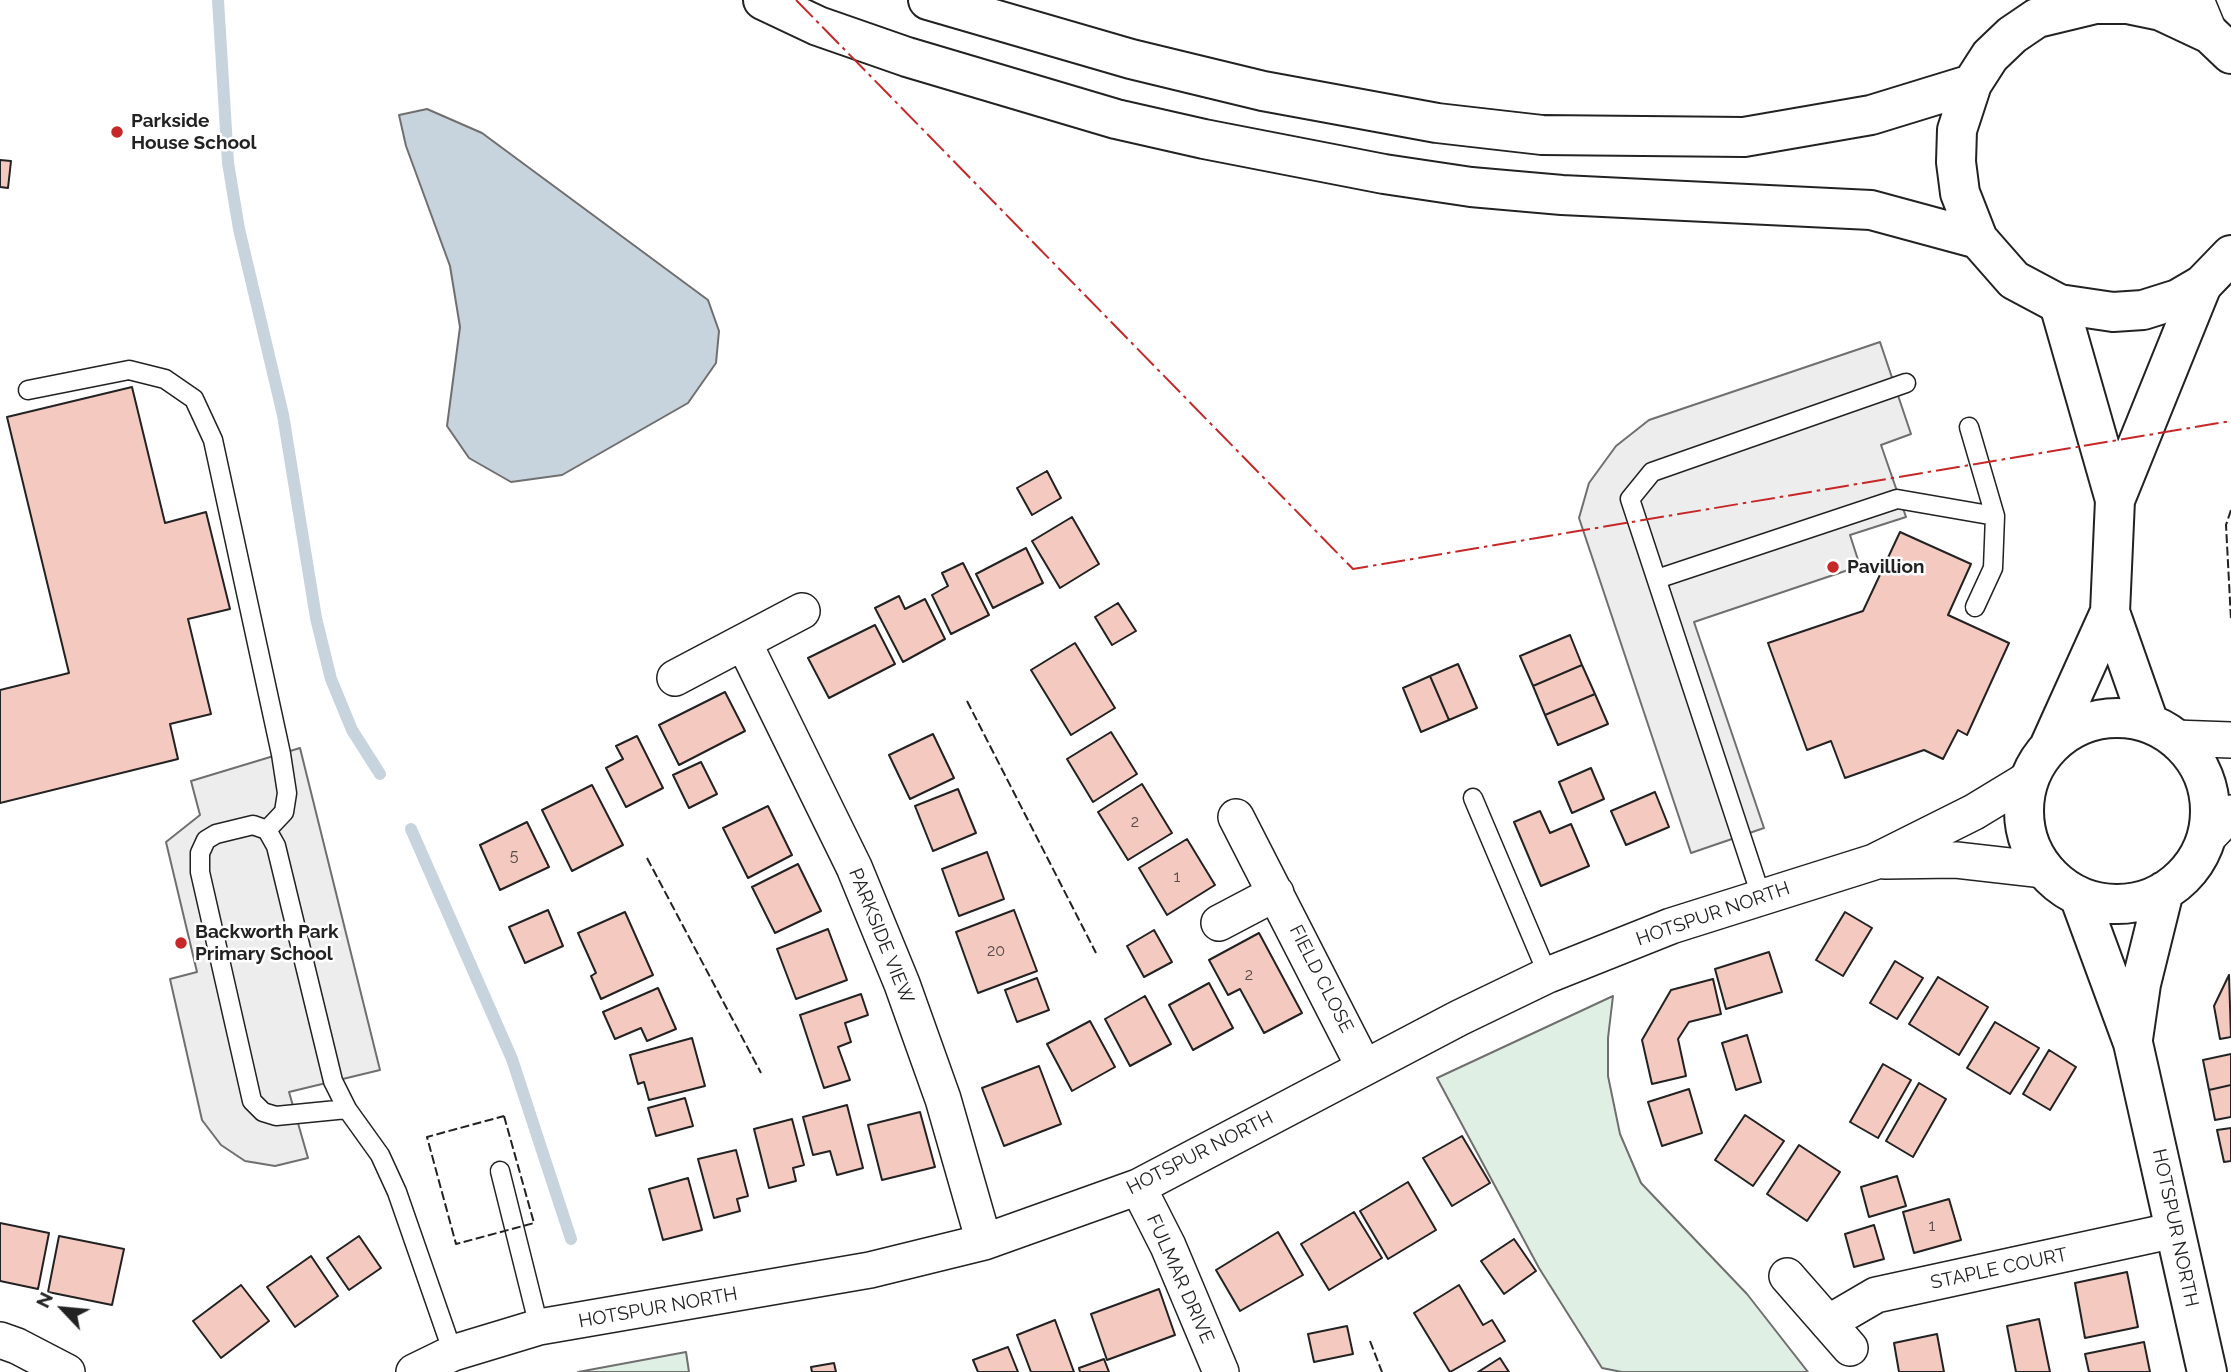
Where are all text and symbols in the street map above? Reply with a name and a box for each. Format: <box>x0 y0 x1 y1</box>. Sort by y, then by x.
place label: Parkside House School <box>131 110 256 154</box>
marker: Parkside House School <box>109 124 125 140</box>
place label: Pavillion <box>1847 556 1924 578</box>
marker: Pavillion <box>1825 559 1841 575</box>
house number: 2 <box>1131 812 1139 832</box>
house number: 5 <box>510 846 518 866</box>
street label: PARKSIDE VIEW <box>844 865 918 1007</box>
house number: 1 <box>1174 867 1180 887</box>
street label: HOTSPUR NORTH <box>1633 877 1793 951</box>
place label: Backworth Park Primary School <box>195 921 339 965</box>
street label: FIELD CLOSE <box>1284 921 1358 1037</box>
marker: Backworth Park Primary School <box>173 935 189 951</box>
house number: 20 <box>987 941 1005 961</box>
house number: 2 <box>1245 965 1253 985</box>
street label: HOTSPUR NORTH <box>1123 1106 1277 1200</box>
street label: HOTSPUR NORTH <box>2147 1147 2203 1309</box>
street label: FULMAR DRIVE <box>1141 1211 1219 1347</box>
house number: 1 <box>1929 1216 1935 1236</box>
street label: STAPLE COURT <box>1928 1243 2070 1295</box>
north arrow <box>28 1274 98 1344</box>
street label: HOTSPUR NORTH <box>577 1283 739 1333</box>
text: N <box>31 1288 57 1311</box>

